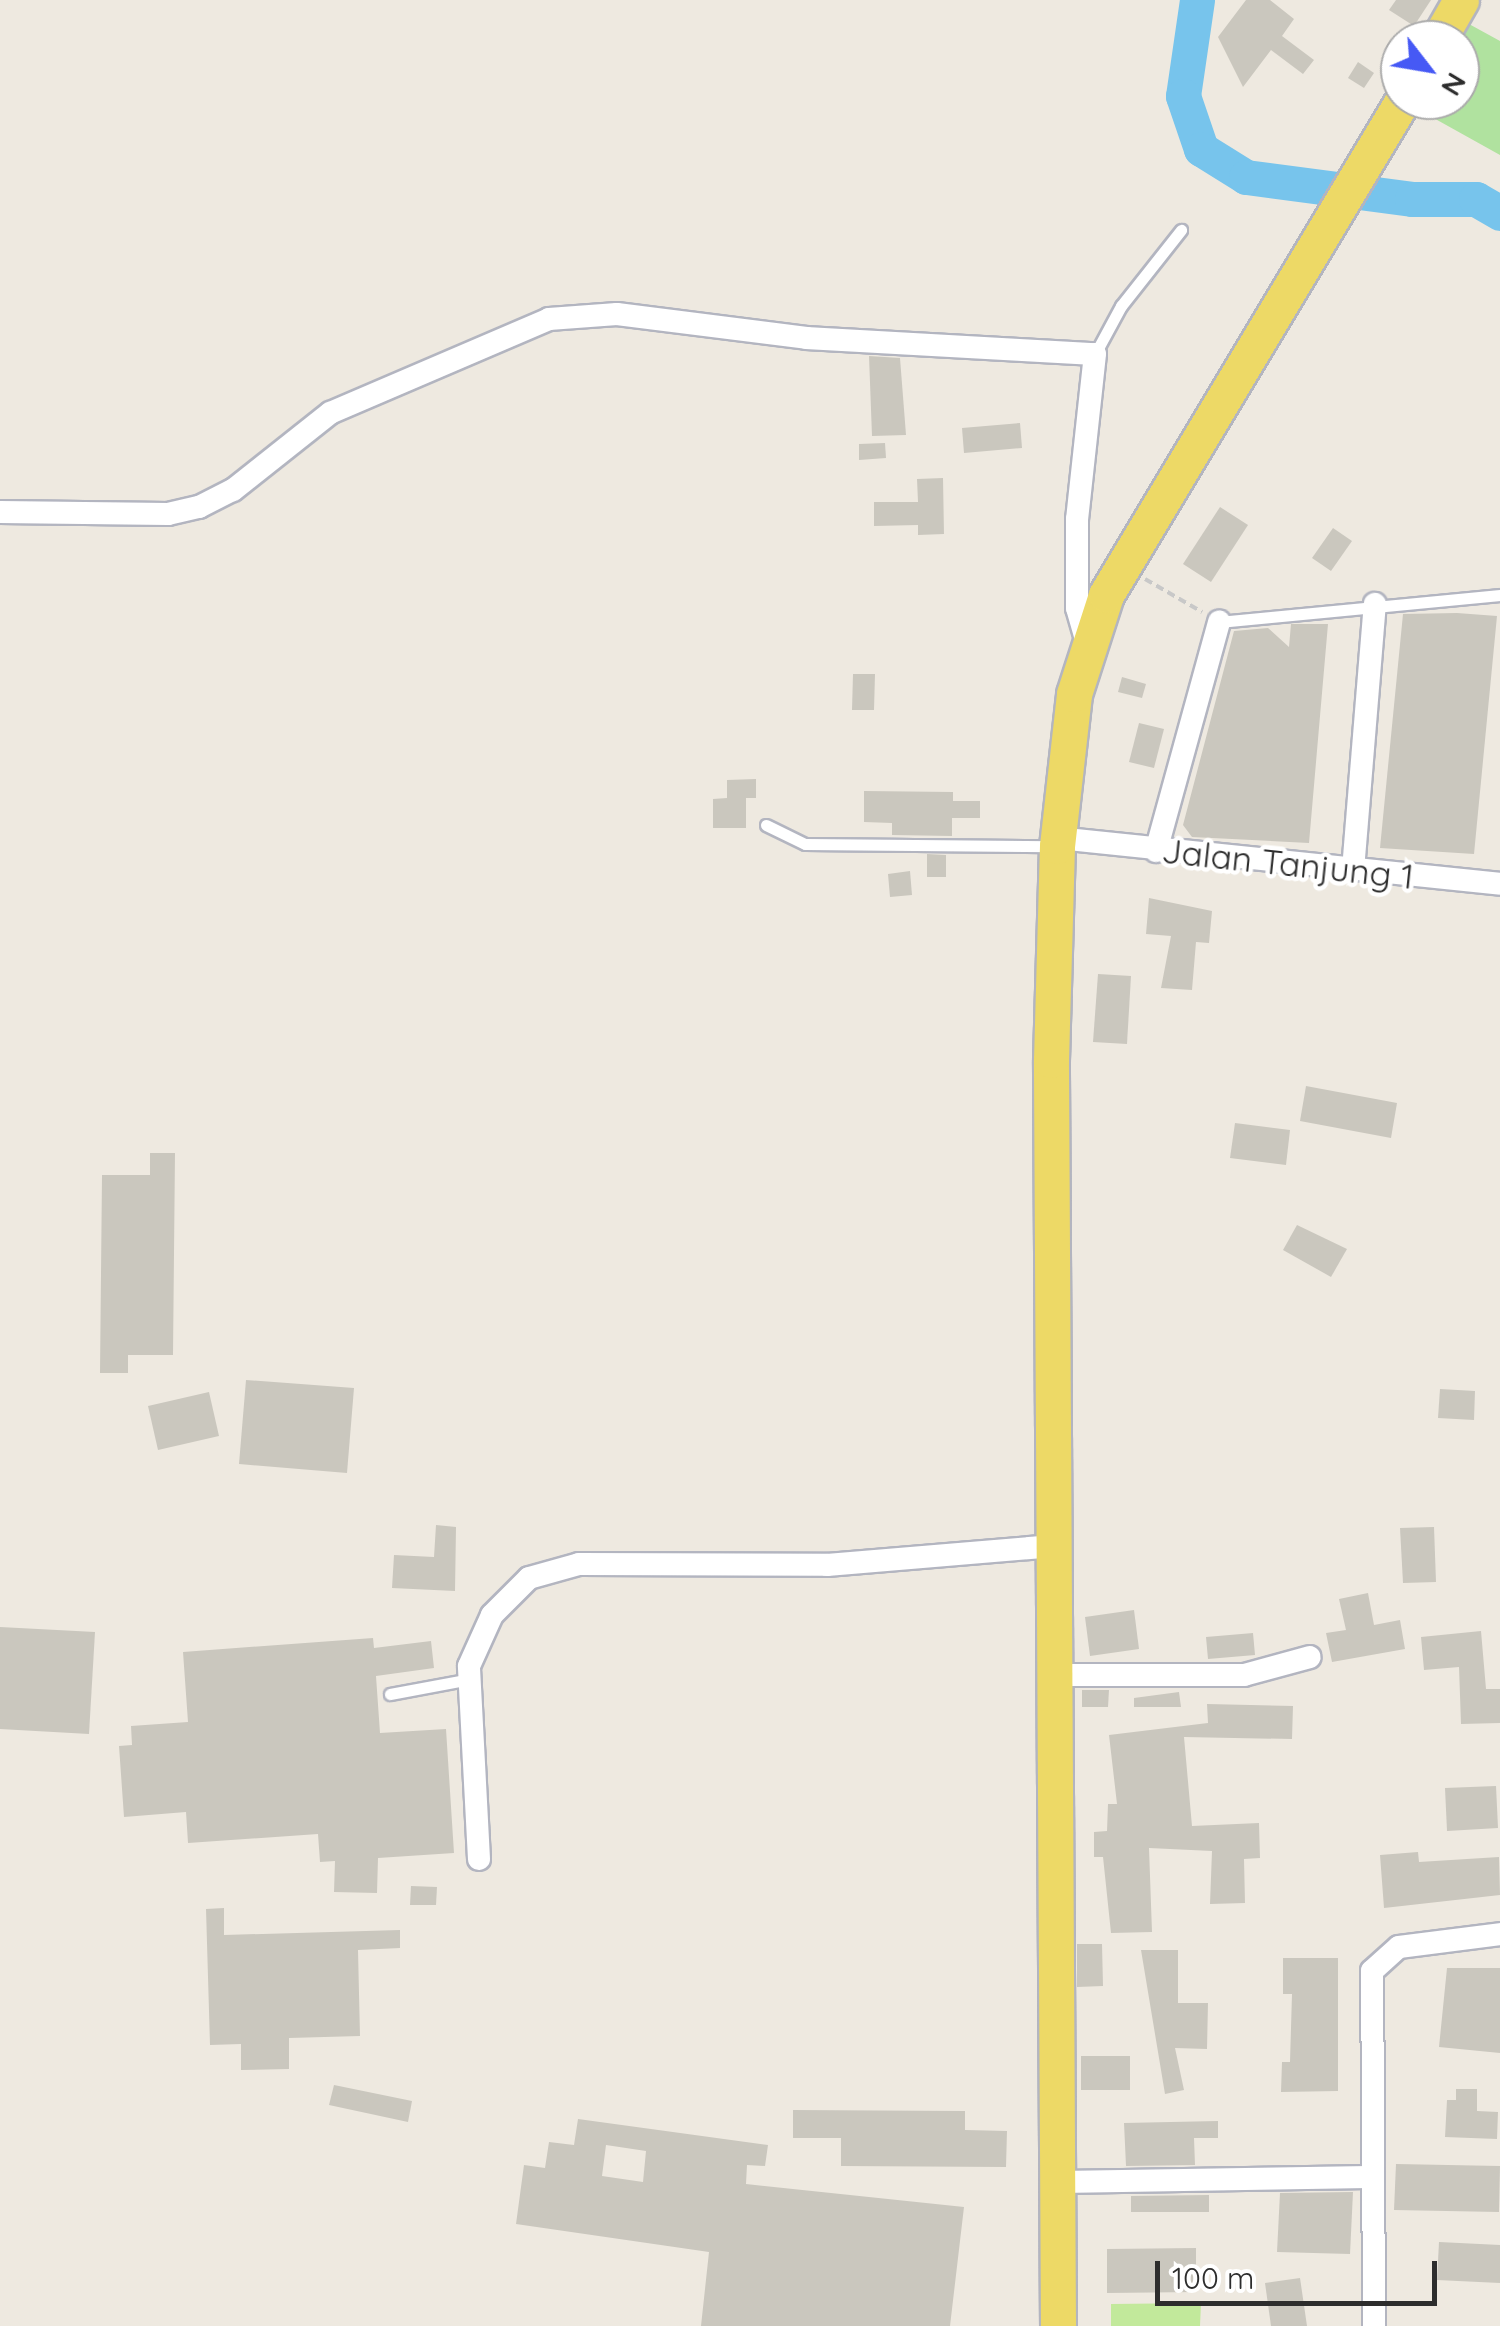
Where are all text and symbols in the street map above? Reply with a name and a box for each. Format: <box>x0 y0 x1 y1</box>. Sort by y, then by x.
north arrow <box>1380 20 1480 120</box>
text: N <box>1434 67 1475 103</box>
street label: Jalan Tanjung 1 <box>1160 829 1416 897</box>
scale bar <box>1160 2241 1442 2303</box>
text: 100 m <box>1172 2259 1254 2297</box>

